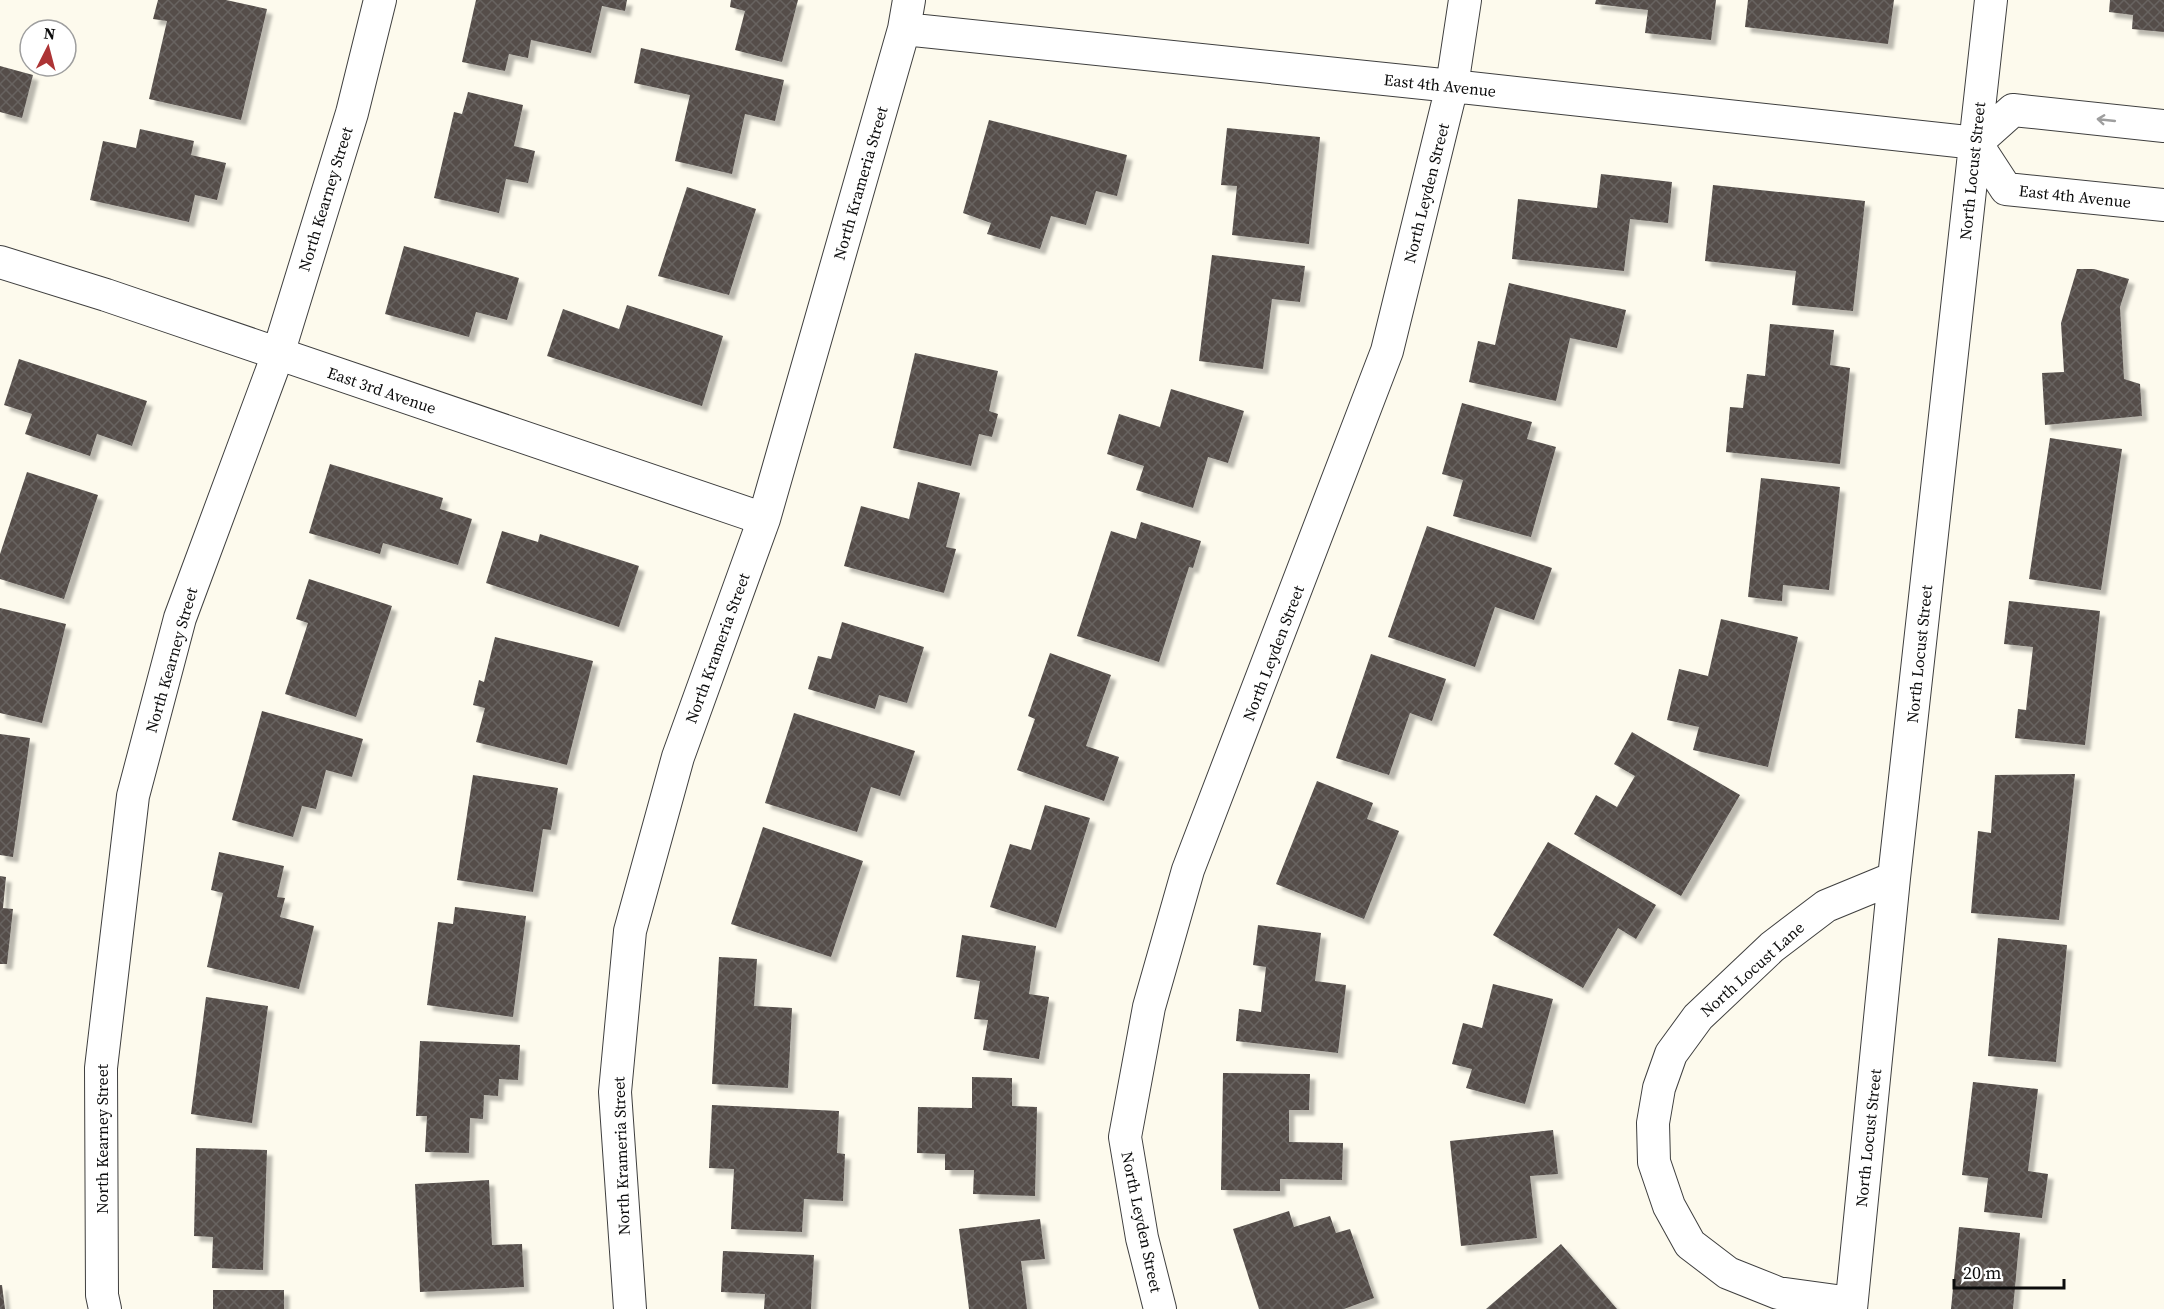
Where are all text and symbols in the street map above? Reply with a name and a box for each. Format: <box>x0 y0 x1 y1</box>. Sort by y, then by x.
north arrow <box>18 18 78 78</box>
text: N <box>43 22 57 45</box>
street label: East 4th Avenue <box>1383 68 1497 102</box>
street label: North Locust Street <box>1954 100 1990 241</box>
street label: North Krameria Street <box>828 103 893 262</box>
one-way arrow <box>2096 114 2116 125</box>
street label: North Leyden Street <box>1398 120 1454 265</box>
street label: North Kearney Street <box>293 123 358 274</box>
street label: East 4th Avenue <box>2018 179 2132 213</box>
street label: East 3rd Avenue <box>325 361 439 419</box>
street label: North Krameria Street <box>680 569 755 726</box>
street label: North Leyden Street <box>1237 581 1309 724</box>
street label: North Locust Street <box>1901 583 1937 724</box>
street label: North Kearney Street <box>140 584 202 735</box>
street label: North Locust Lane <box>1695 916 1809 1022</box>
street label: North Kearney Street <box>91 1063 113 1214</box>
street label: North Locust Street <box>1850 1067 1886 1208</box>
street label: North Krameria Street <box>607 1076 635 1236</box>
street label: North Leyden Street <box>1116 1150 1168 1295</box>
scale bar <box>1954 1252 2064 1290</box>
text: 20 m <box>1963 1260 2001 1285</box>

